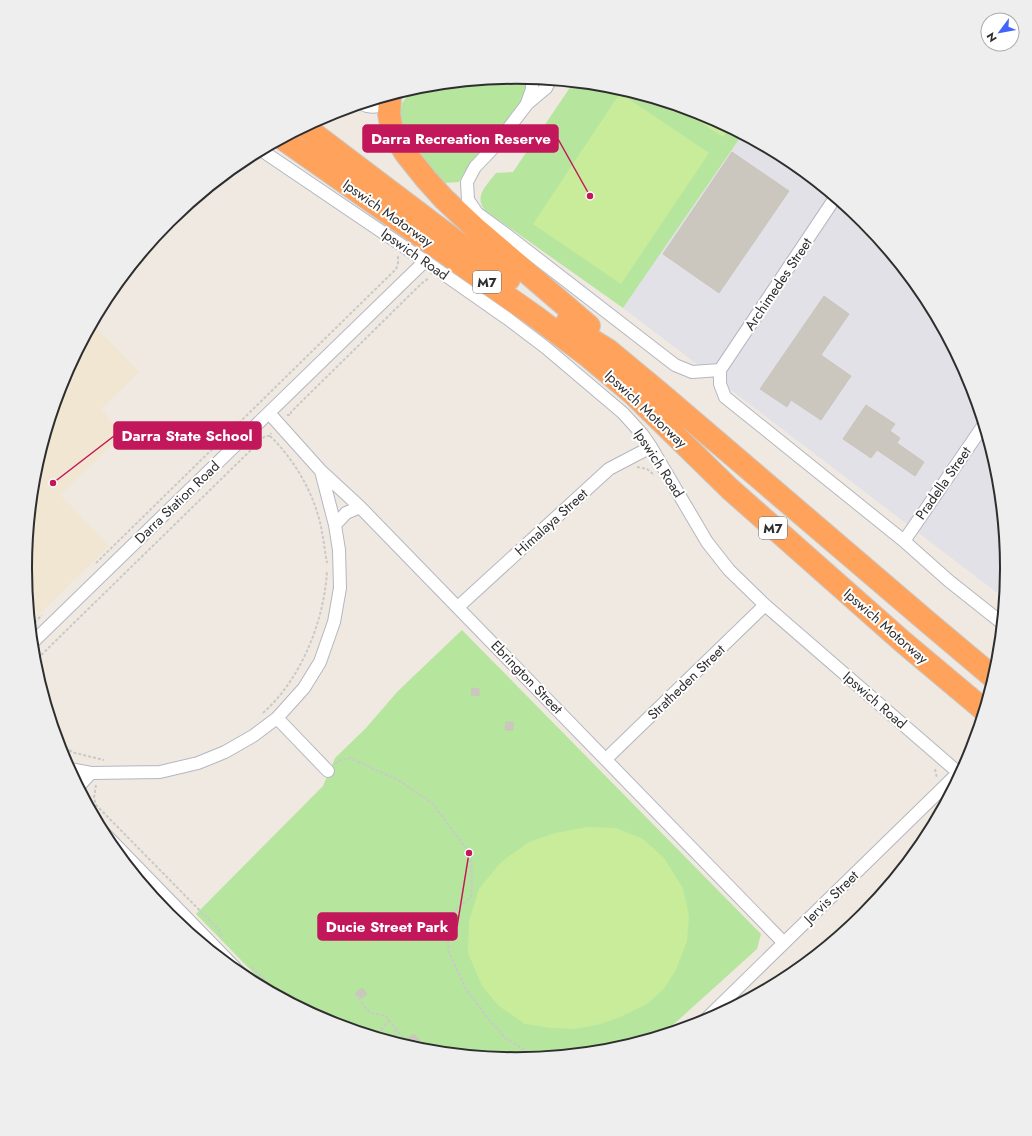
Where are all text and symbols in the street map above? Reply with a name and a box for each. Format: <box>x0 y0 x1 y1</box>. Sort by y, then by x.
north arrow <box>980 12 1020 52</box>
text: N <box>982 29 1001 45</box>
callout: Darra Recreation Reserve <box>363 125 558 152</box>
text: Darra Recreation Reserve <box>371 128 551 150</box>
street label: Ipswich Motorway <box>339 174 438 252</box>
street label: Ipswich Road <box>377 223 453 285</box>
street label: Archimedes Street <box>739 233 817 334</box>
road number: M7 <box>473 271 501 293</box>
street label: Ipswich Motorway <box>600 366 692 453</box>
callout: Darra State School <box>114 422 261 449</box>
text: Darra State School <box>121 425 253 447</box>
street label: Ipswich Road <box>629 425 689 501</box>
street label: Pradella Street <box>910 442 976 524</box>
street label: Darra Station Road <box>130 456 224 548</box>
street label: Himalaya Street <box>510 483 592 560</box>
road number: M7 <box>759 517 787 539</box>
street label: Ipswich Motorway <box>839 584 933 669</box>
street label: Ebrington Street <box>487 636 568 719</box>
street label: Stratheden Street <box>643 639 730 724</box>
street label: Ipswich Road <box>839 667 911 733</box>
street label: Jervis Street <box>798 865 863 929</box>
callout: Ducie Street Park <box>318 913 457 940</box>
text: Ducie Street Park <box>326 916 449 938</box>

